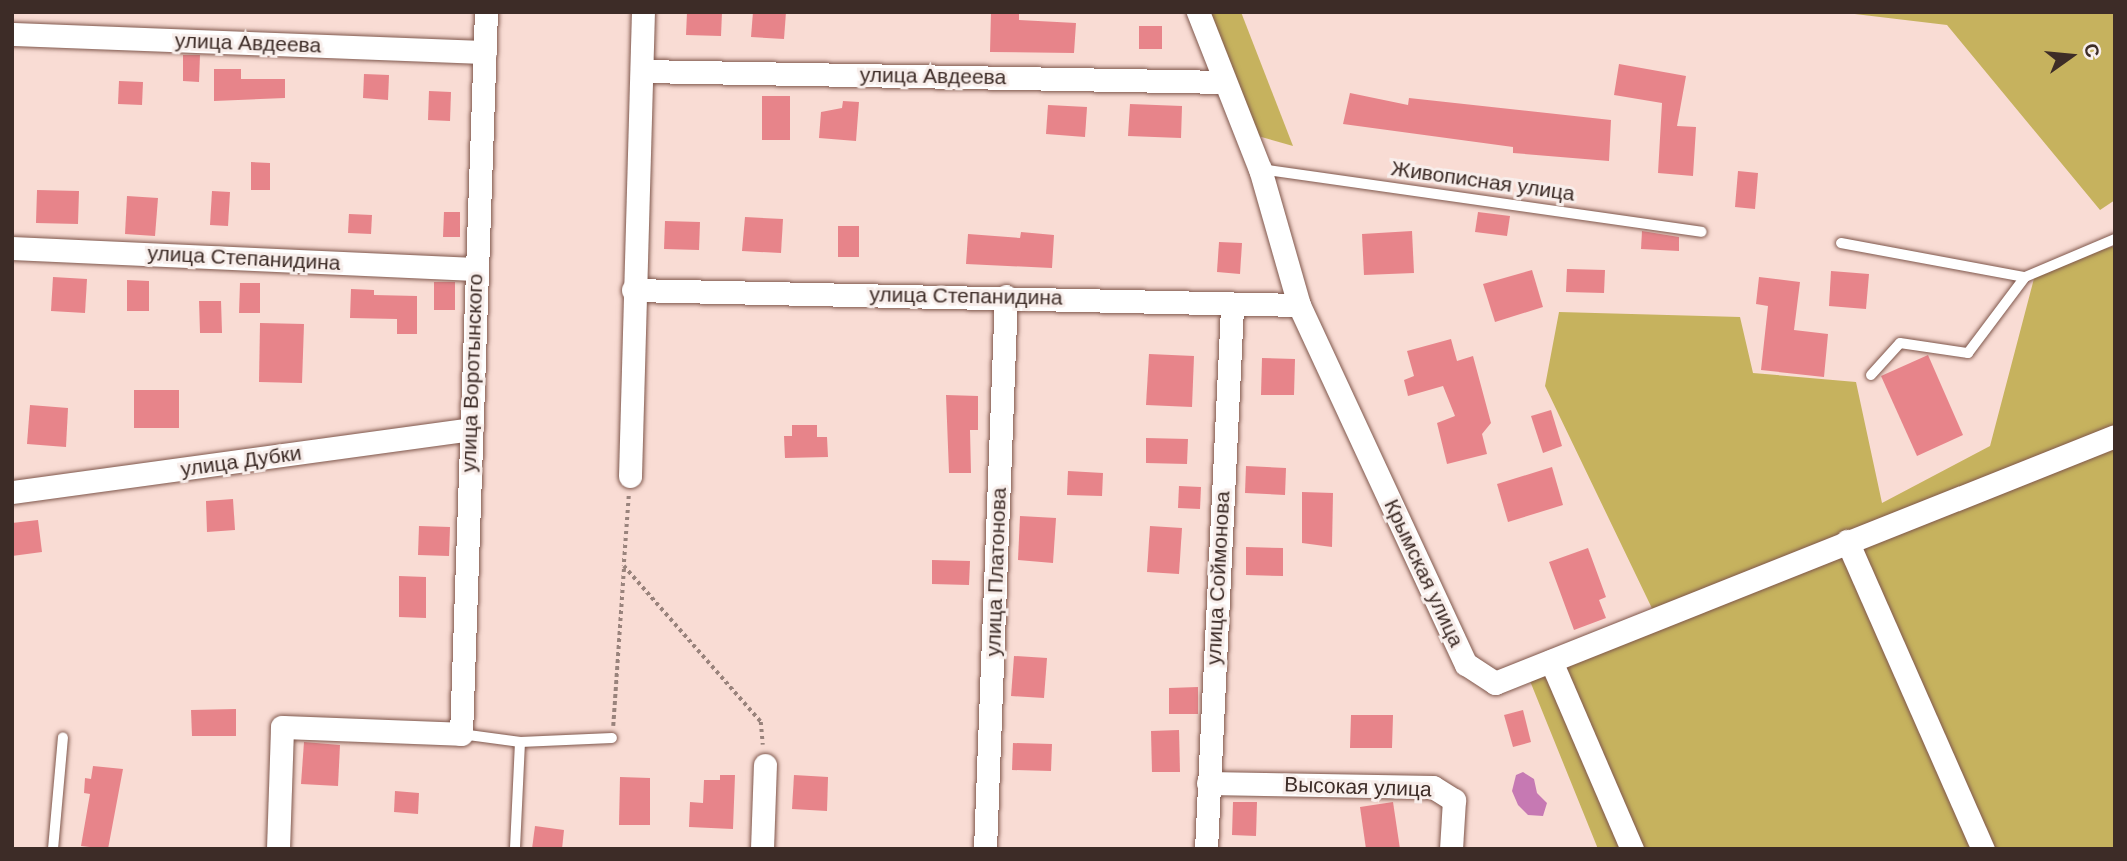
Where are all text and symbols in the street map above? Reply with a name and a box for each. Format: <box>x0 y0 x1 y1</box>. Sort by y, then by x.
north arrow <box>2036 21 2106 91</box>
street label: улица Авдеева <box>174 28 322 58</box>
text: С <box>2078 41 2106 60</box>
street label: улица Авдеева <box>860 62 1006 90</box>
street label: Живописная улица <box>1390 156 1576 206</box>
street label: улица Степанидина <box>147 240 341 276</box>
street label: улица Воротынского <box>456 273 488 473</box>
street label: улица Степанидина <box>869 282 1063 310</box>
street label: улица Дубки <box>179 440 303 482</box>
street label: улица Платонова <box>980 487 1012 657</box>
street label: улица Соймонова <box>1201 491 1235 665</box>
street label: Крымская улица <box>1379 495 1469 651</box>
street label: Высокая улица <box>1284 772 1432 802</box>

